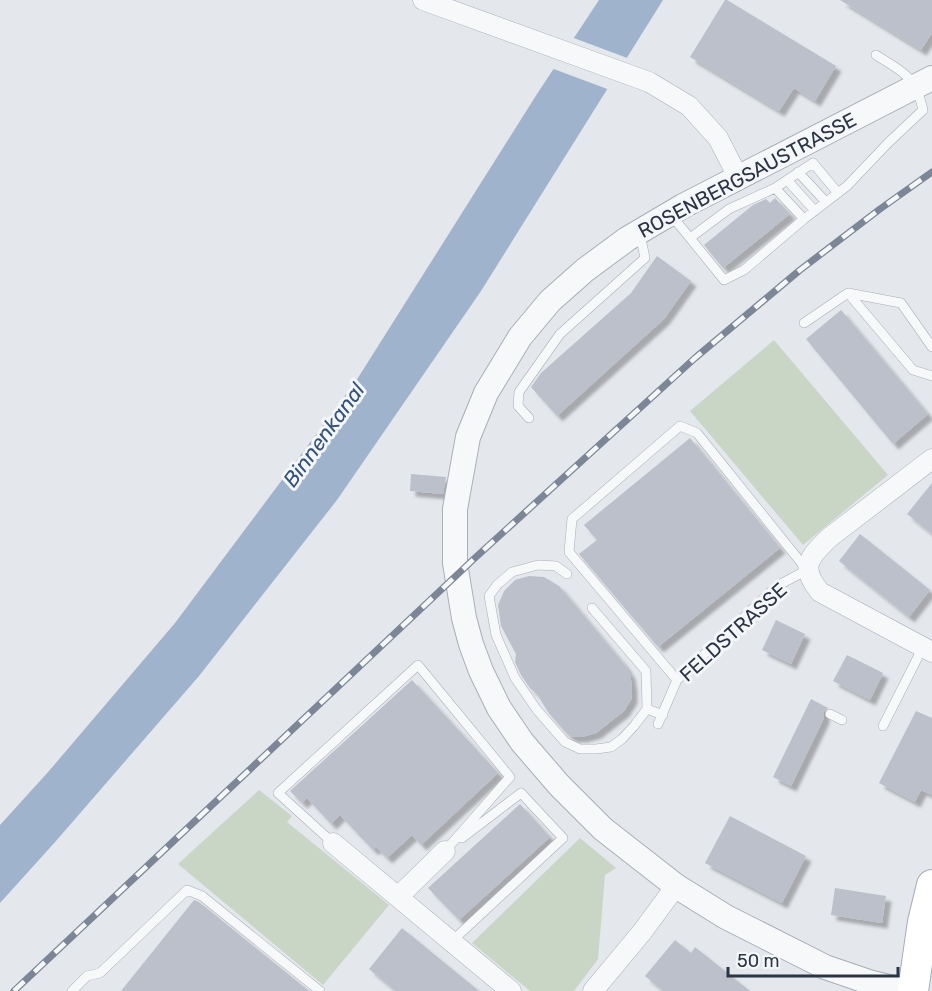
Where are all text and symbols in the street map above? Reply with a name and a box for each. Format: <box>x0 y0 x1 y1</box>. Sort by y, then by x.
street label: ROSENBERGSAUSTRASSE <box>634 107 860 243</box>
water label: Binnenkanal <box>278 377 370 492</box>
street label: FELDSTRASSE <box>674 578 792 686</box>
scale bar <box>728 940 898 978</box>
text: 50 m <box>737 950 780 972</box>

